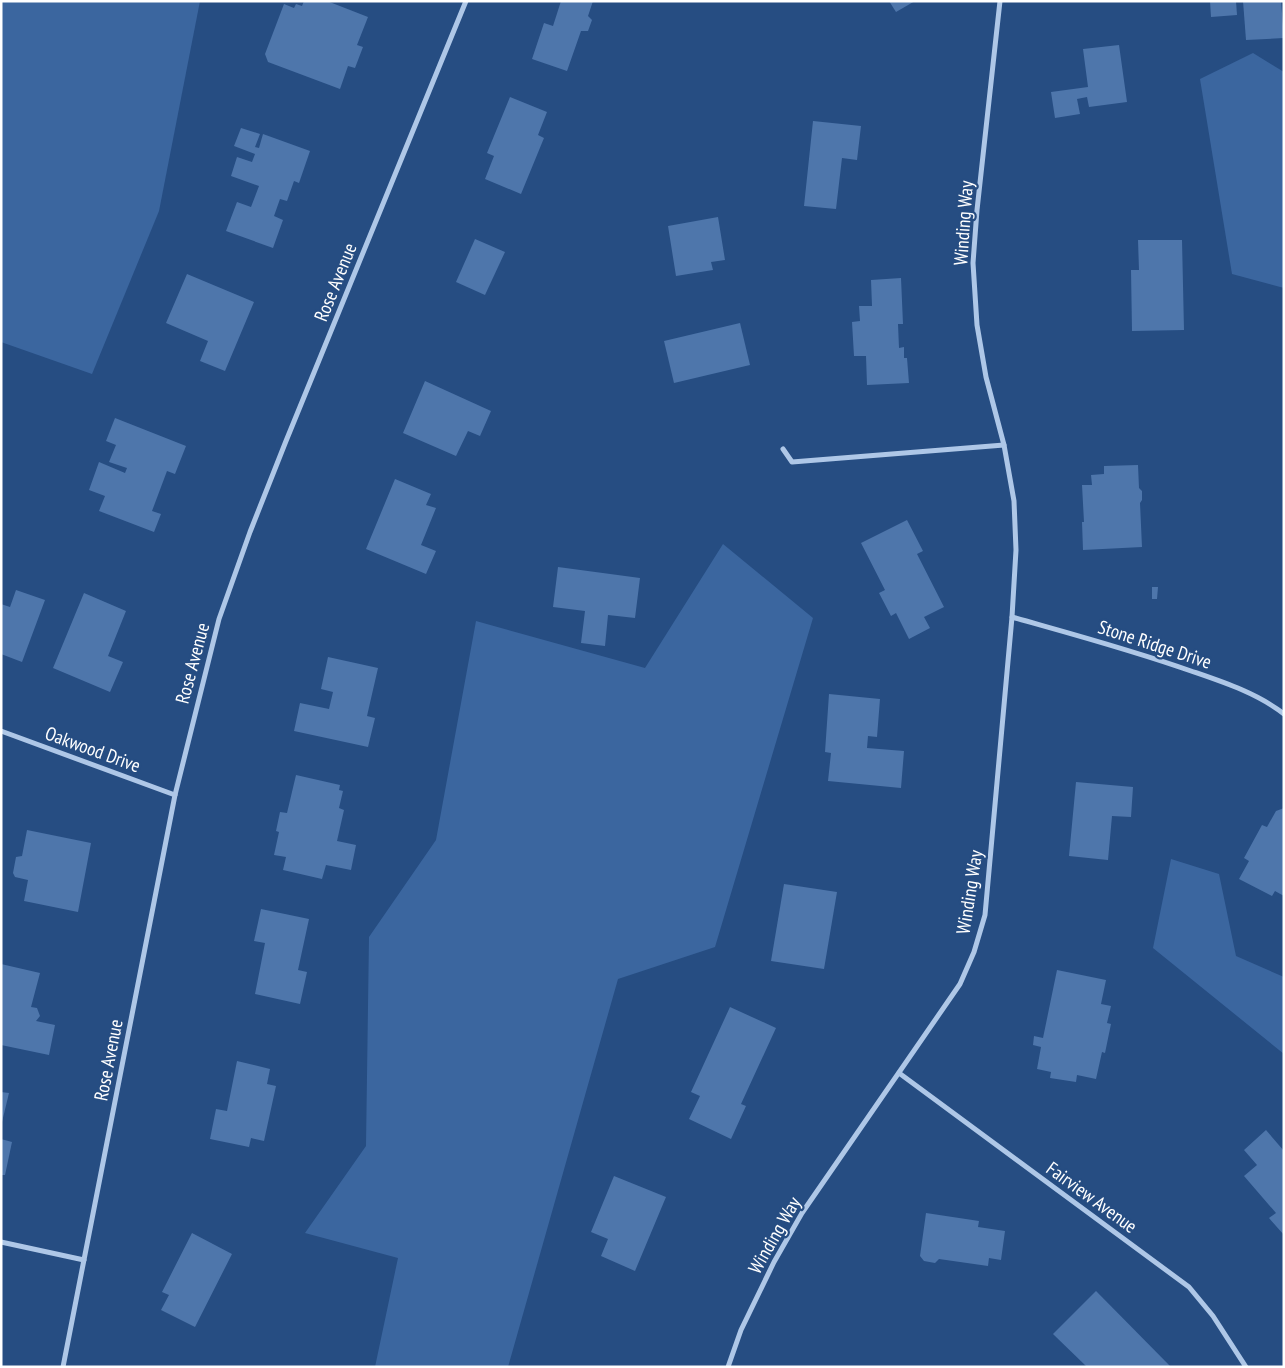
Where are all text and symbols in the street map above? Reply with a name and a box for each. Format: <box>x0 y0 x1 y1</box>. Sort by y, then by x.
street label: Winding Way <box>948 179 978 266</box>
street label: Rose Avenue <box>308 239 362 325</box>
street label: Stone Ridge Drive <box>1095 614 1215 674</box>
street label: Rose Avenue <box>170 620 214 706</box>
street label: Oakwood Drive <box>42 721 144 777</box>
street label: Winding Way <box>951 847 988 936</box>
street label: Rose Avenue <box>88 1017 128 1103</box>
street label: Fairview Avenue <box>1042 1156 1142 1238</box>
street label: Winding Way <box>742 1192 806 1278</box>

